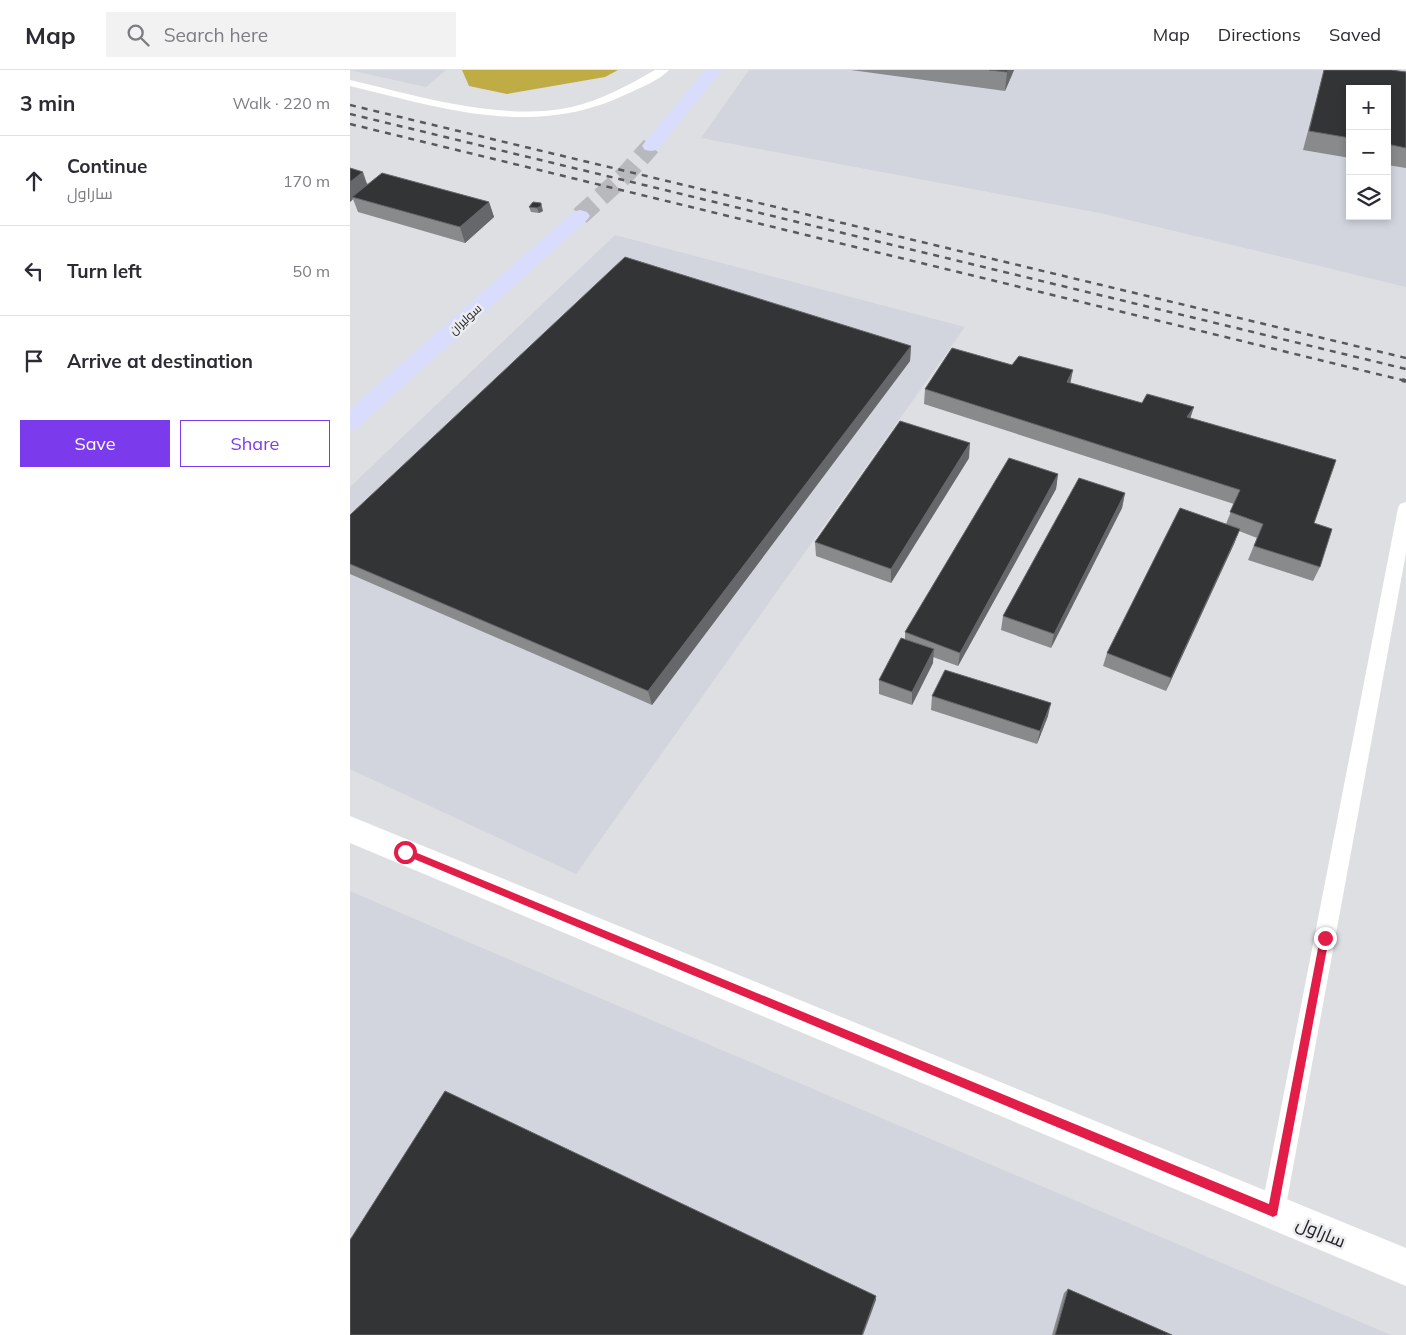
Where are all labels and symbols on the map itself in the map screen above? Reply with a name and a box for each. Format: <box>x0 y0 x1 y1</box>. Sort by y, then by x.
street label: سولیران <box>446 300 484 337</box>
route start <box>394 841 417 864</box>
route end <box>1314 927 1337 950</box>
street label: ساراول <box>1293 1211 1349 1253</box>

